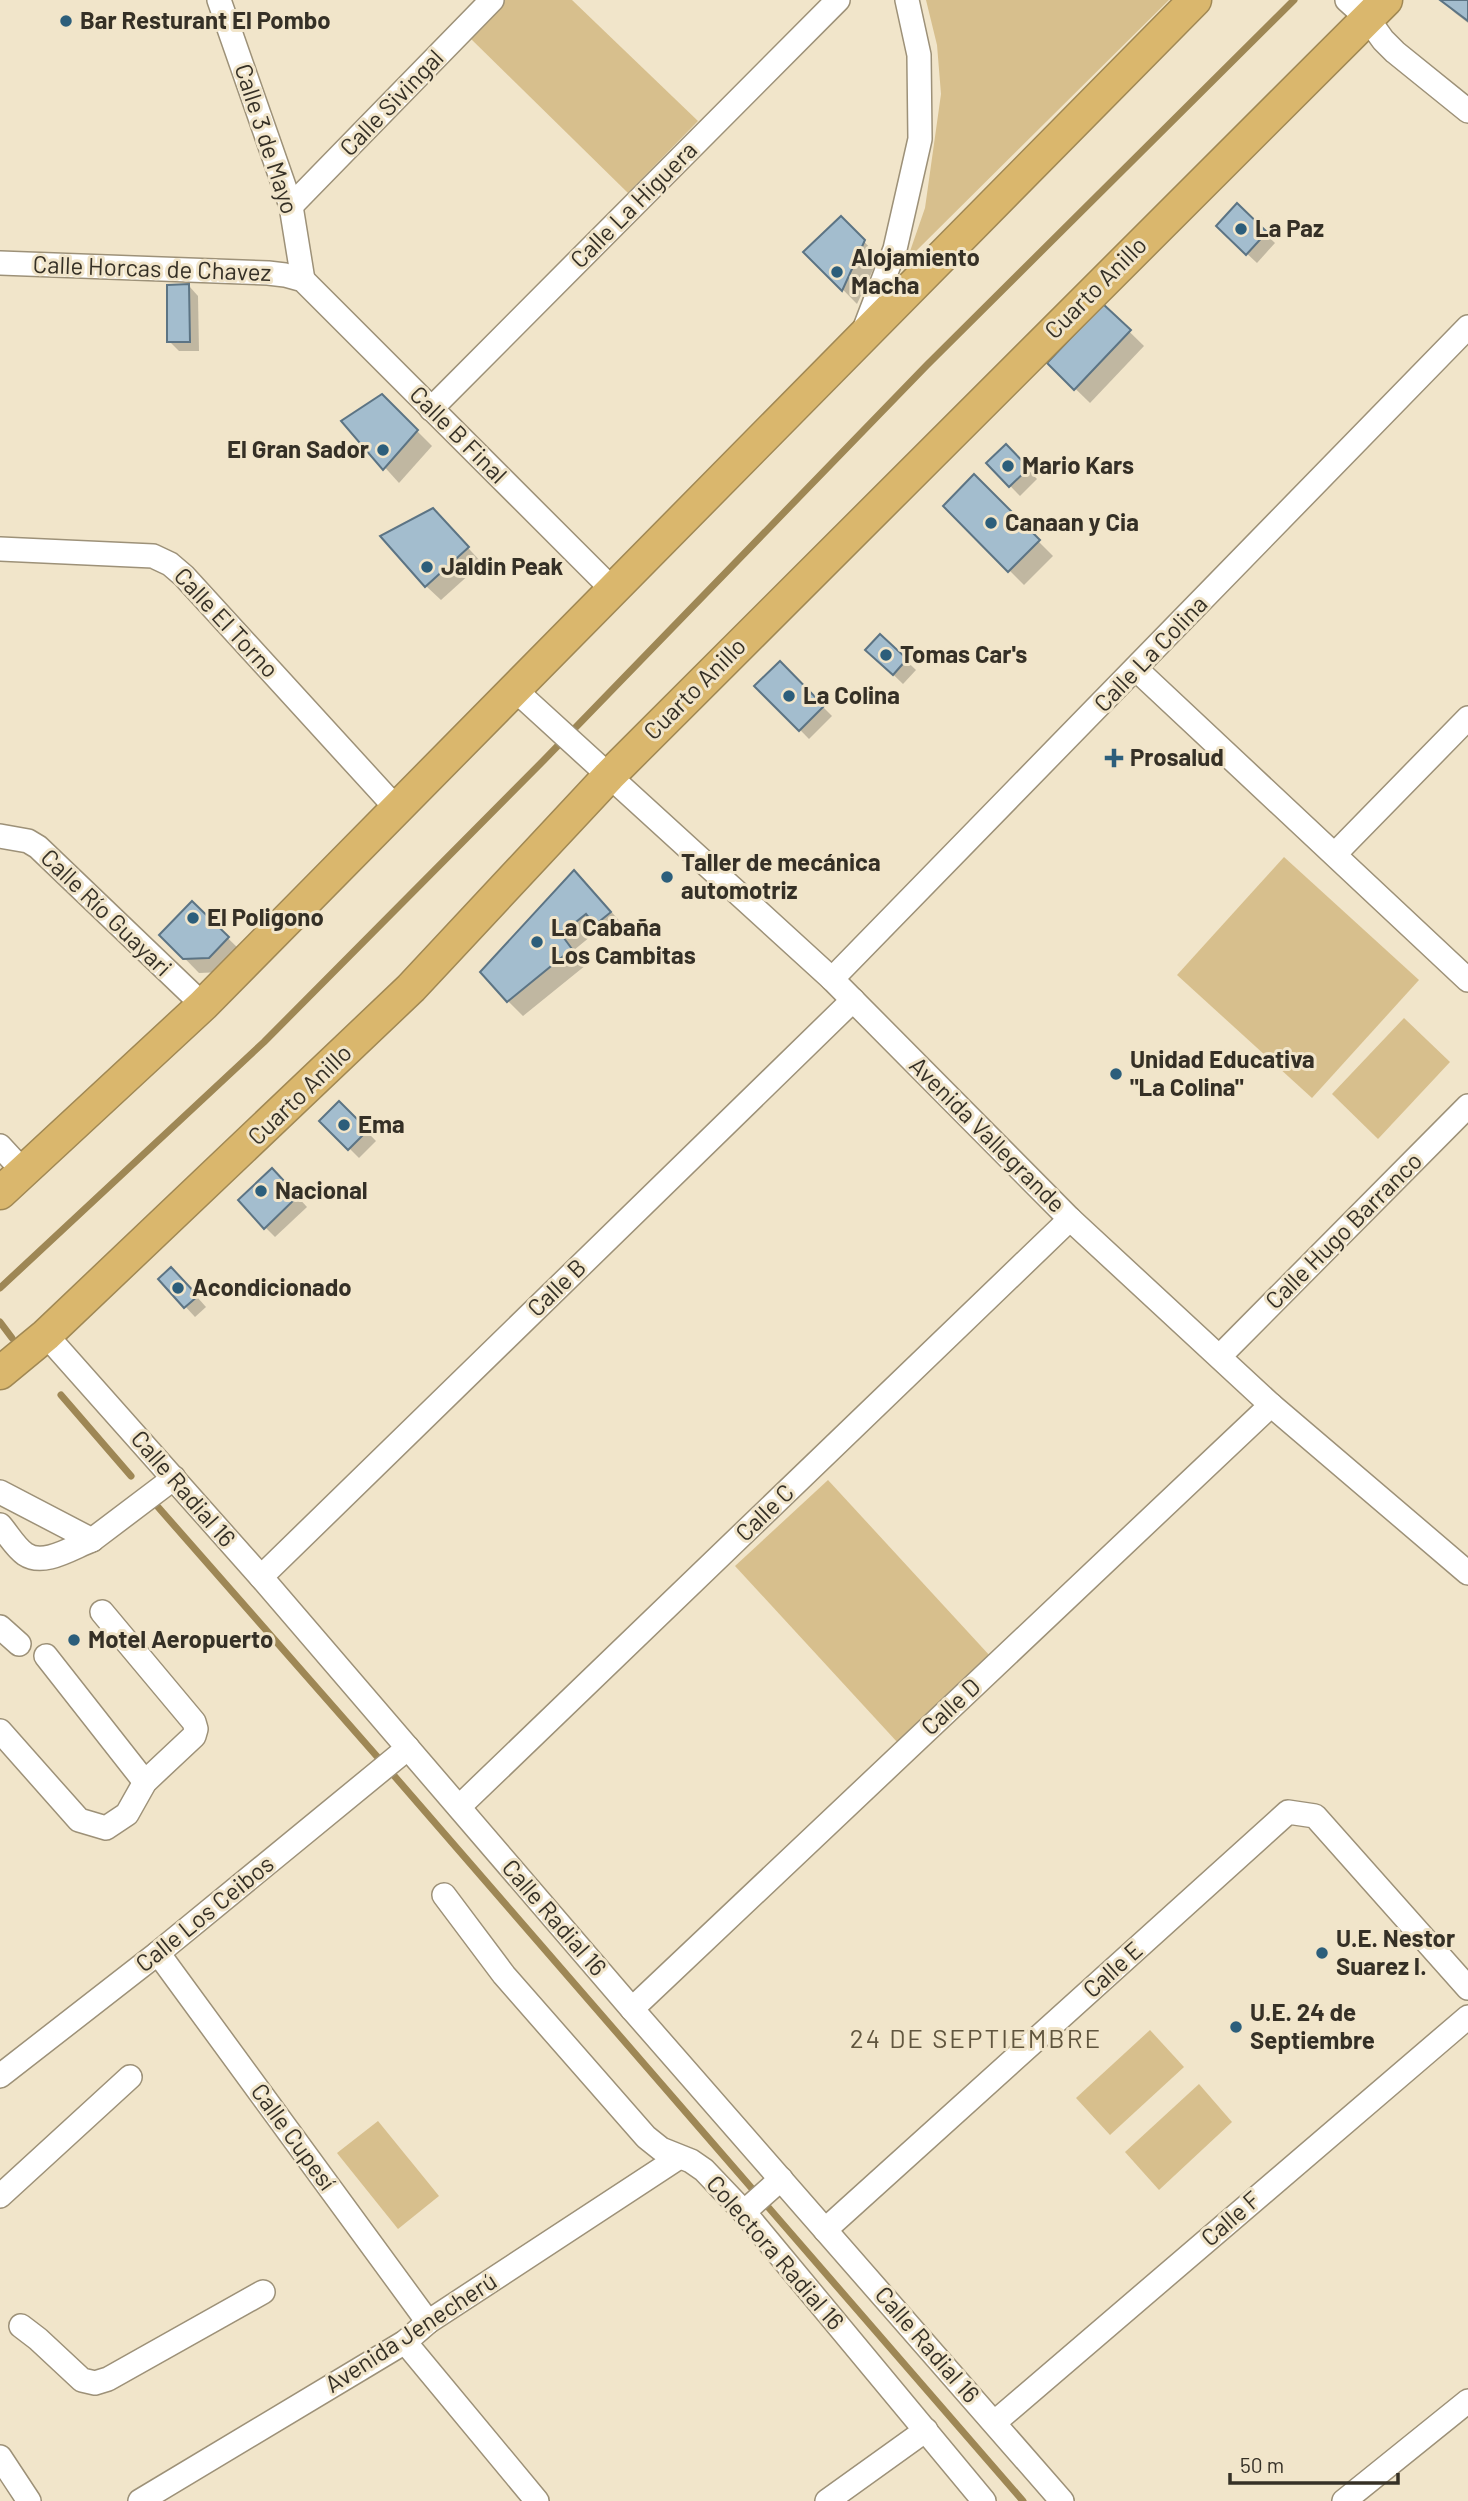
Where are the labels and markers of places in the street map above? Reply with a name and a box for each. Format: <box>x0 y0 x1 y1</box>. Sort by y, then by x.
place label: Bar Resturant El Pombo <box>80 5 331 34</box>
marker: Bar Resturant El Pombo <box>58 13 74 29</box>
place label: La Paz <box>1255 213 1324 242</box>
marker: La Paz <box>1233 221 1249 237</box>
place label: Alojamiento Macha <box>851 242 980 299</box>
marker: Alojamiento Macha <box>829 264 845 280</box>
place label: El Gran Sador <box>227 434 369 463</box>
marker: El Gran Sador <box>375 442 391 458</box>
place label: Mario Kars <box>1022 450 1134 479</box>
marker: Mario Kars <box>1000 458 1016 474</box>
place label: Canaan y Cia <box>1005 507 1139 536</box>
marker: Canaan y Cia <box>983 515 999 531</box>
place label: Jaldin Peak <box>441 551 563 580</box>
marker: Jaldin Peak <box>419 559 435 575</box>
place label: Tomas Car's <box>900 639 1027 668</box>
marker: Tomas Car's <box>878 647 894 663</box>
place label: La Colina <box>803 680 900 709</box>
marker: La Colina <box>781 688 797 704</box>
place label: Prosalud <box>1130 742 1224 771</box>
marker: Prosalud <box>1104 748 1124 768</box>
place label: Taller de mecánica automotriz <box>681 847 881 904</box>
marker: Taller de mecánica automotriz <box>659 869 675 885</box>
place label: El Poligono <box>207 902 324 931</box>
marker: El Poligono <box>185 910 201 926</box>
place label: La Cabaña Los Cambitas <box>551 912 696 969</box>
marker: La Cabaña Los Cambitas <box>529 934 545 950</box>
place label: Unidad Educativa "La Colina" <box>1130 1044 1315 1101</box>
marker: Unidad Educativa "La Colina" <box>1108 1066 1124 1082</box>
place label: Ema <box>358 1109 405 1138</box>
marker: Ema <box>336 1117 352 1133</box>
place label: Nacional <box>275 1175 368 1204</box>
marker: Nacional <box>253 1183 269 1199</box>
place label: Acondicionado <box>192 1272 352 1301</box>
marker: Acondicionado <box>170 1280 186 1296</box>
place label: Motel Aeropuerto <box>88 1624 273 1653</box>
marker: Motel Aeropuerto <box>66 1632 82 1648</box>
place label: U.E. Nestor Suarez I. <box>1336 1923 1455 1980</box>
marker: U.E. Nestor Suarez I. <box>1314 1945 1330 1961</box>
place label: U.E. 24 de Septiembre <box>1250 1997 1375 2054</box>
marker: U.E. 24 de Septiembre <box>1228 2019 1244 2035</box>

